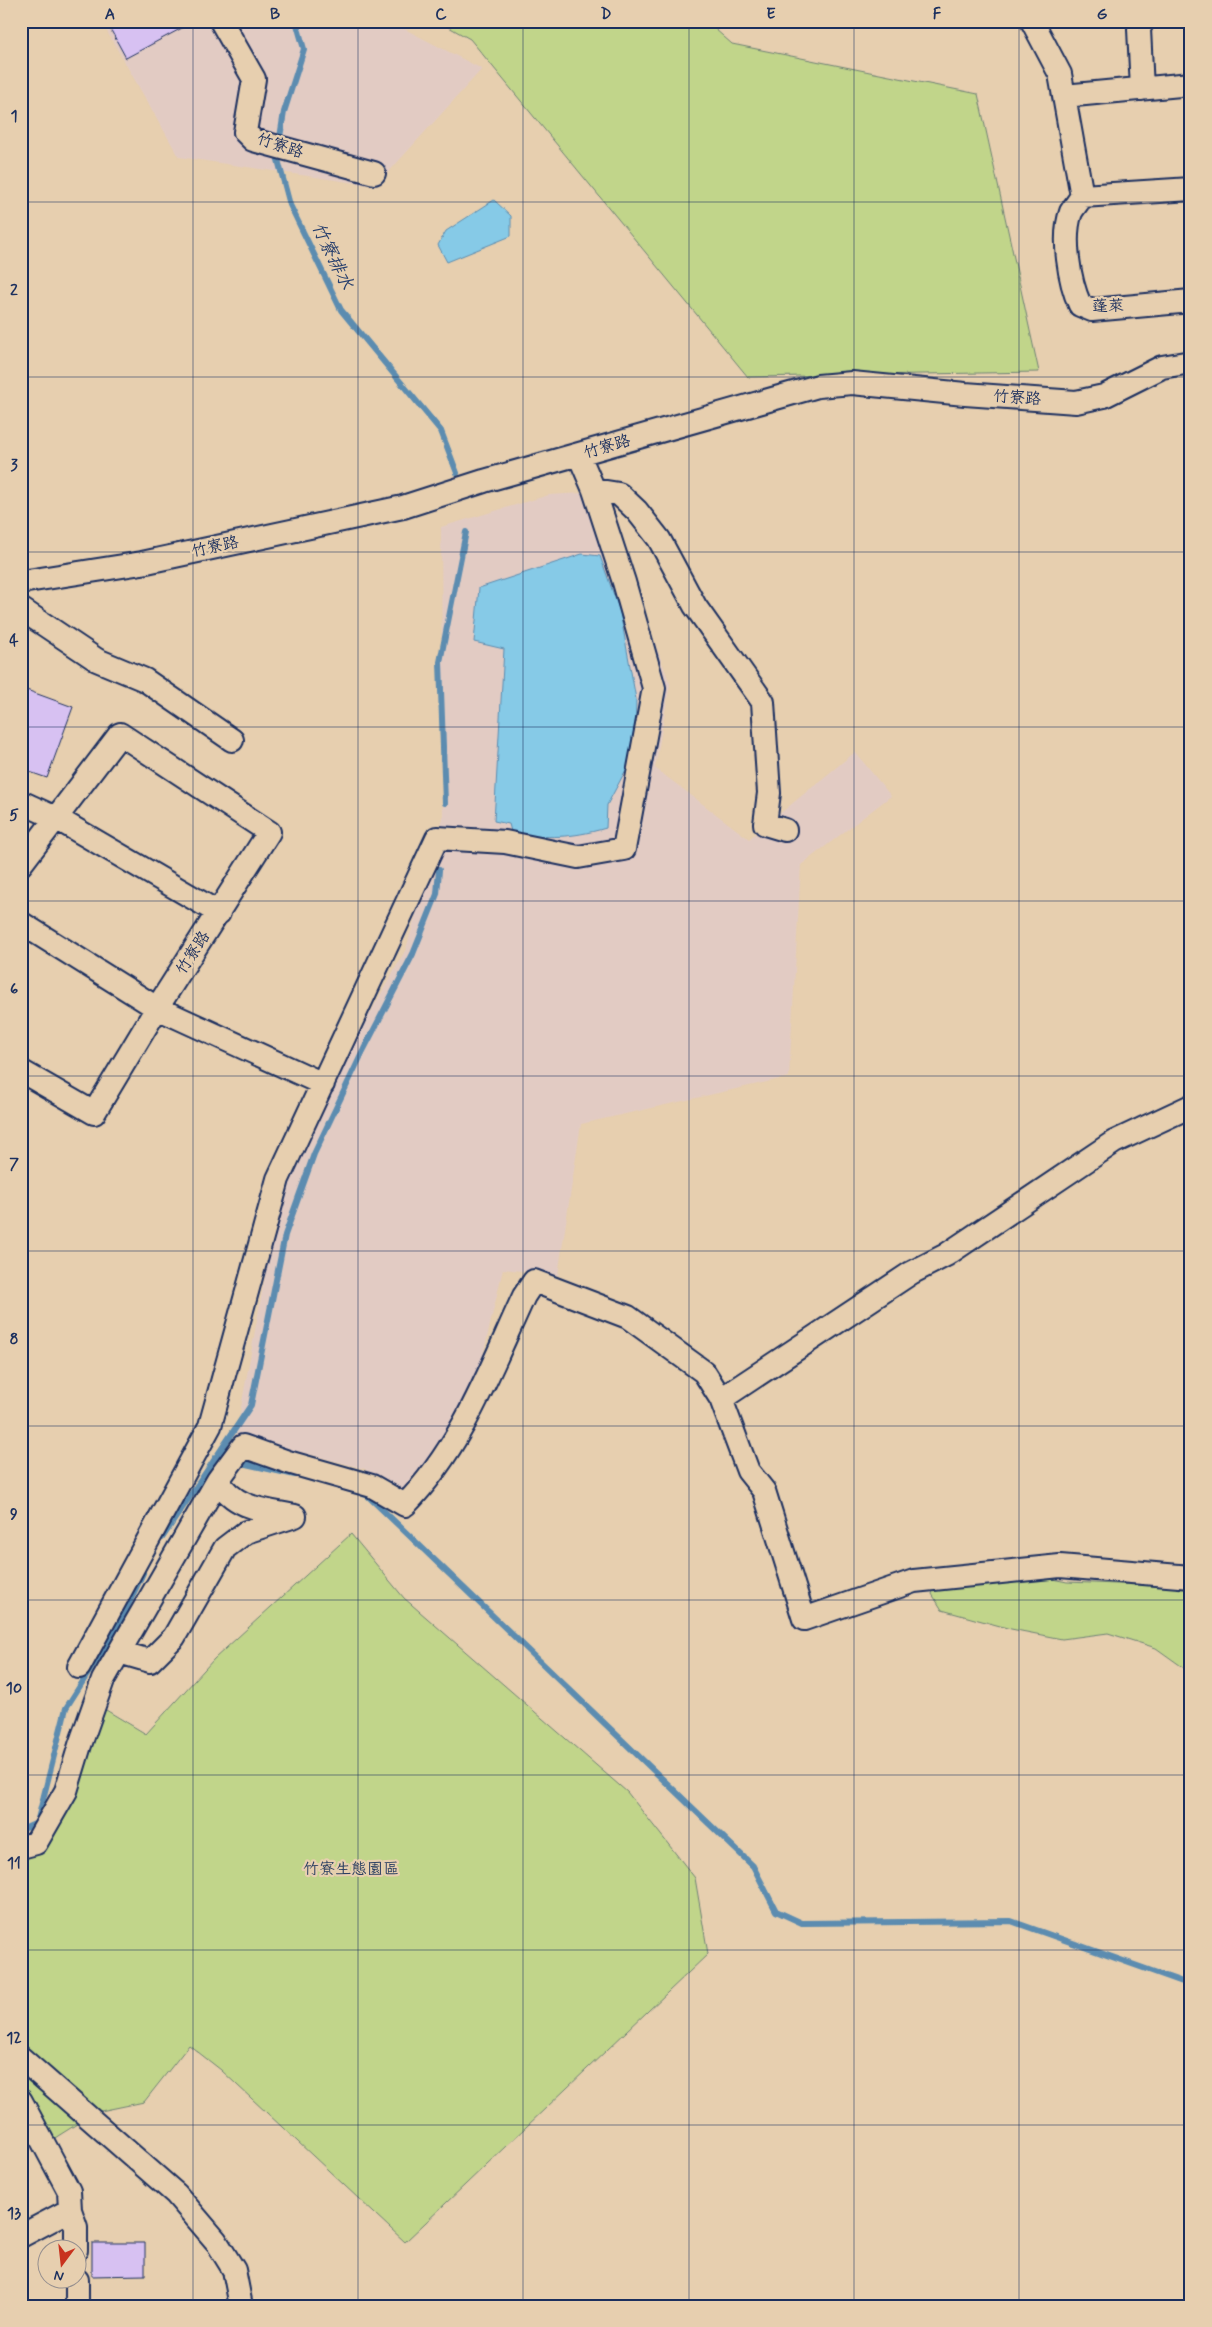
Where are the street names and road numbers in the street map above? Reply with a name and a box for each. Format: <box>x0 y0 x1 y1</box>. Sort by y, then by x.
street label: 竹寮路 <box>254 129 306 163</box>
street label: 蓬萊 <box>1092 296 1124 317</box>
street label: 竹寮路 <box>992 386 1042 410</box>
street label: 竹寮路 <box>581 430 633 464</box>
street label: 竹寮路 <box>189 532 241 562</box>
street label: 竹寮路 <box>171 927 215 979</box>

